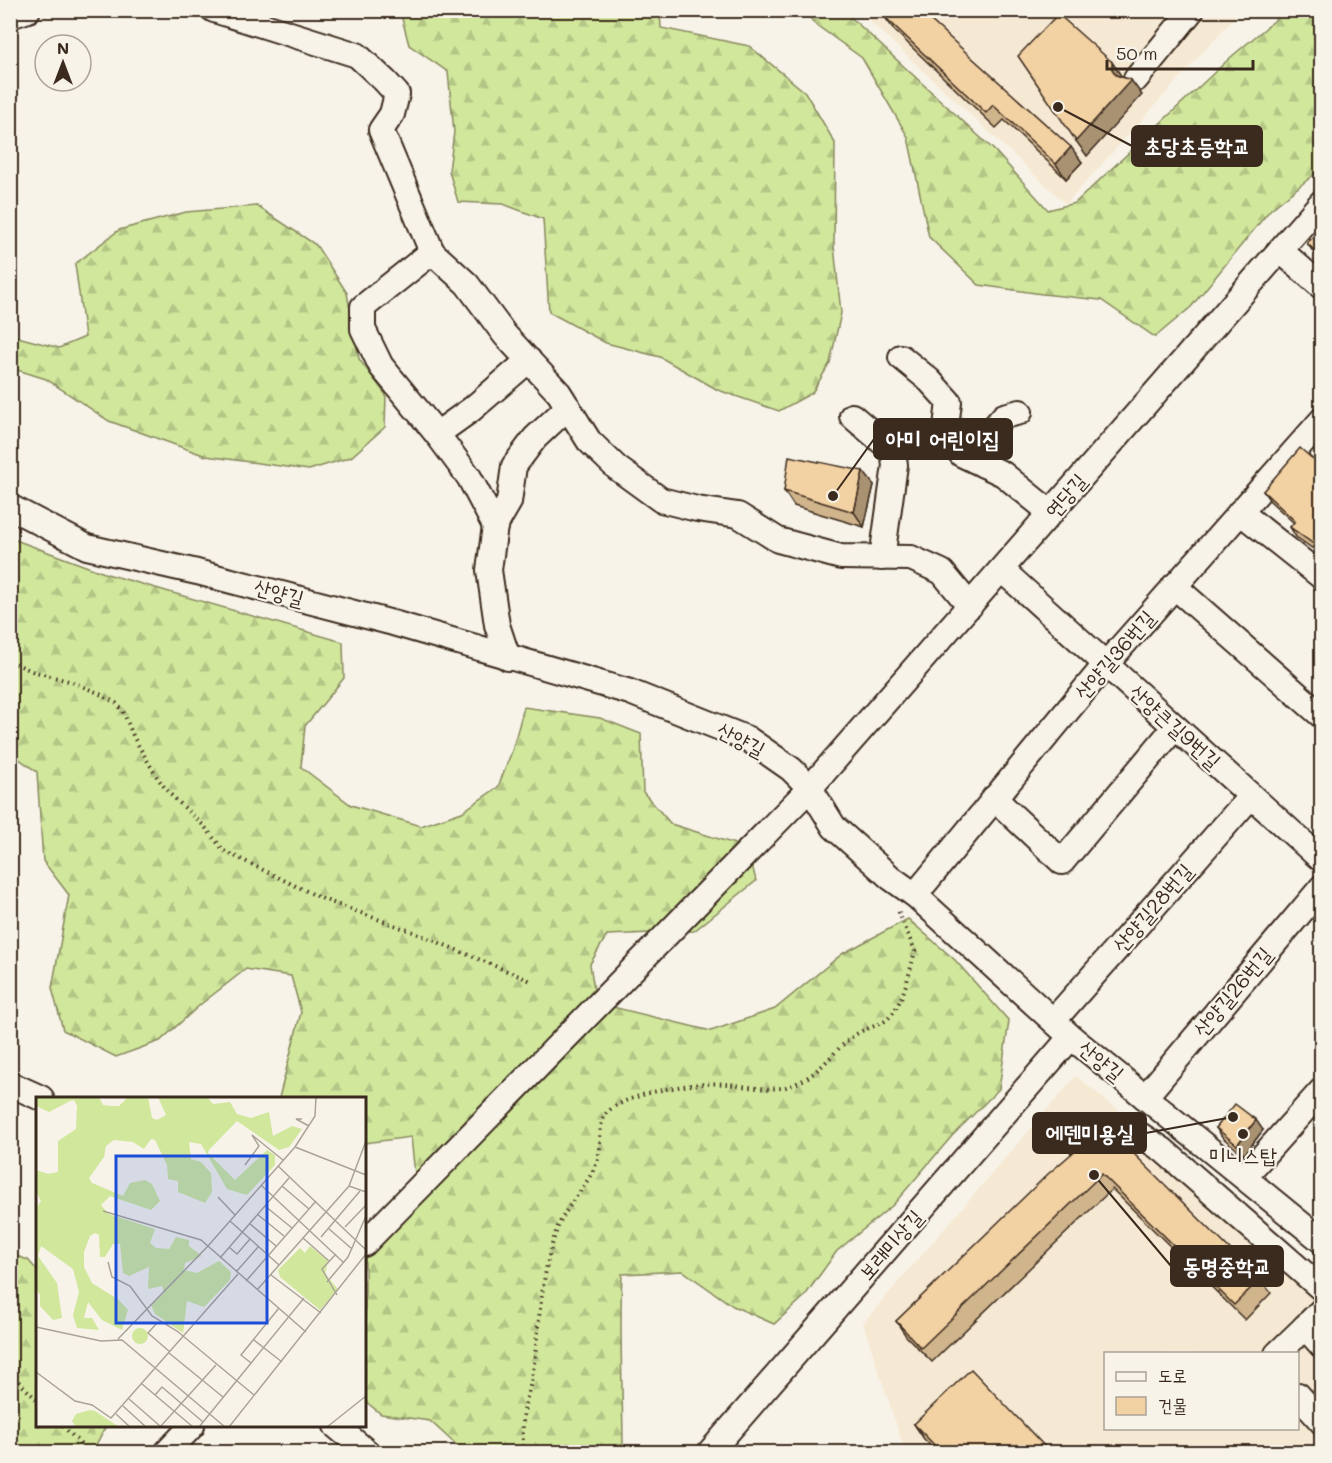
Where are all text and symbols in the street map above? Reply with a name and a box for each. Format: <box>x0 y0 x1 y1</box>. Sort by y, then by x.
north arrow <box>33 33 93 93</box>
scale bar <box>1107 33 1252 71</box>
text: N <box>57 37 69 58</box>
text: 50 m <box>1116 41 1158 65</box>
callout: 초당초등학교 <box>1132 126 1262 166</box>
text: 초당초등학교 <box>1144 131 1250 160</box>
callout: 아미 어린이집 <box>874 419 1012 459</box>
text: 아미 어린이집 <box>886 424 1000 453</box>
street label: 연당길 <box>1038 467 1092 523</box>
street label: 산양길 <box>251 572 307 611</box>
street label: 산양길36번길 <box>1068 604 1160 704</box>
street label: 산양큰길9번길 <box>1125 678 1227 774</box>
street label: 산양길 <box>713 715 770 762</box>
street label: 산양길28번길 <box>1106 857 1198 957</box>
street label: 산양길26번길 <box>1187 941 1277 1041</box>
street label: 산양길 <box>1074 1033 1130 1086</box>
inset map <box>36 1097 366 1427</box>
callout: 에덴미용실 <box>1033 1113 1146 1153</box>
text: 에덴미용실 <box>1046 1118 1135 1147</box>
marker: 미니스탑 <box>1236 1127 1250 1141</box>
place label: 미니스탑 <box>1209 1141 1277 1168</box>
street label: 보래미상길 <box>852 1203 928 1285</box>
callout: 동명중학교 <box>1171 1246 1283 1286</box>
text: 동명중학교 <box>1183 1251 1271 1280</box>
legend <box>1104 1352 1299 1430</box>
text: 도로 <box>1158 1363 1187 1387</box>
text: 건물 <box>1158 1393 1187 1417</box>

